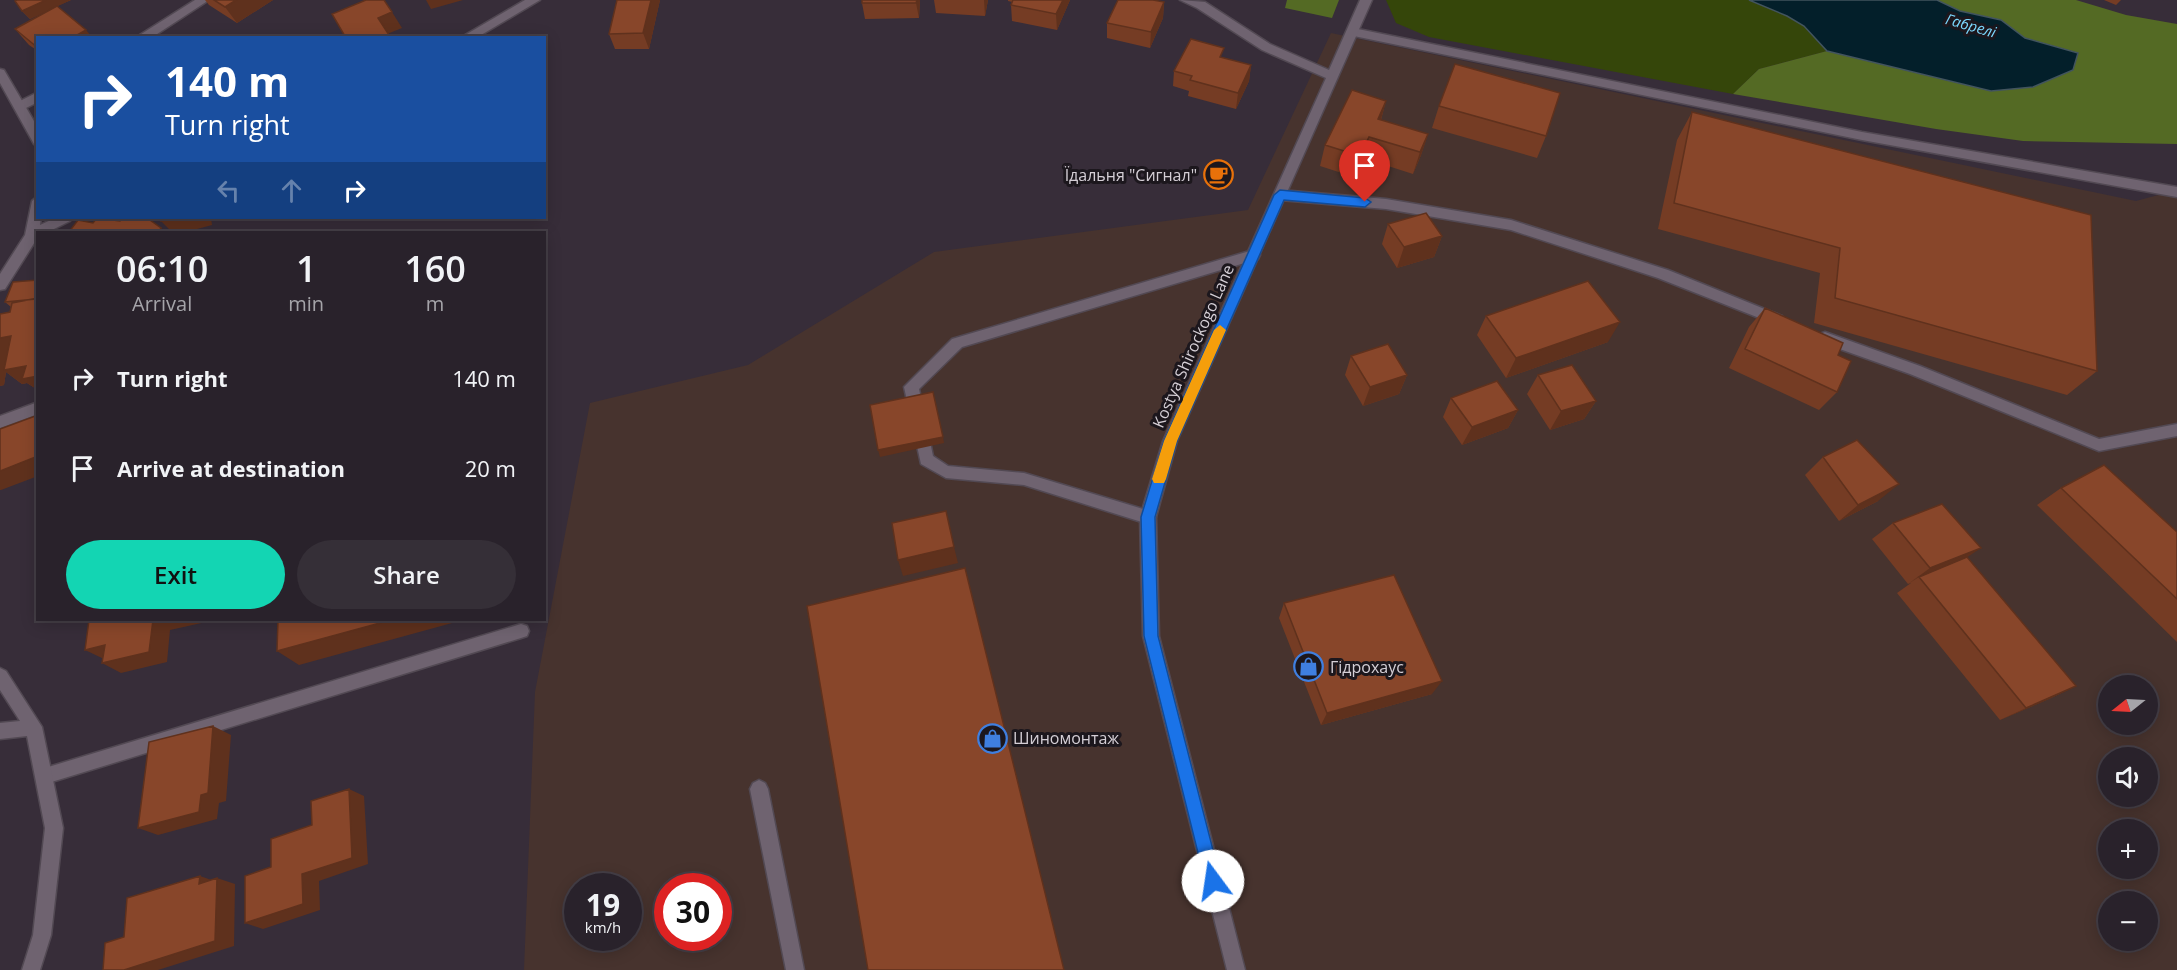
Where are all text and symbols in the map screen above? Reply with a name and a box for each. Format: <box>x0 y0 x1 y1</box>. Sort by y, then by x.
water label: Габрелі <box>1943 8 1999 42</box>
text: 140 m <box>165 52 289 109</box>
icon: right <box>66 60 144 138</box>
text: Turn right <box>165 106 290 143</box>
pin <box>1339 140 1390 202</box>
icon: arrive <box>1348 149 1381 182</box>
cafe icon: Їдальня "Сигнал" <box>1202 159 1234 191</box>
place label: Їдальня "Сигнал" <box>1065 164 1197 186</box>
icon: left <box>212 174 245 207</box>
icon: ahead <box>275 174 308 207</box>
icon: right <box>338 174 371 207</box>
text: 06:10 <box>116 244 208 293</box>
text: 1 <box>296 244 317 293</box>
text: 160 <box>404 244 466 293</box>
street label: Kostya Shirockogo Lane <box>1147 261 1239 431</box>
text: Arrival <box>132 290 192 317</box>
text: min <box>288 290 324 317</box>
text: m <box>426 290 444 317</box>
icon: right <box>66 362 99 395</box>
text: Turn right <box>117 363 228 393</box>
text: 140 m <box>452 363 516 393</box>
icon: arrive <box>66 452 99 485</box>
text: Arrive at destination <box>117 453 345 483</box>
text: 20 m <box>465 453 516 483</box>
button: Exit <box>66 540 285 609</box>
button: Share <box>297 540 516 609</box>
shop icon: Гідрохаус <box>1293 651 1325 683</box>
place label: Гідрохаус <box>1330 656 1404 678</box>
north arrow <box>2098 675 2158 735</box>
map controls <box>2098 675 2158 951</box>
shop icon: Шиномонтаж <box>976 722 1008 754</box>
place label: Шиномонтаж <box>1013 727 1119 749</box>
button: sound <box>2098 747 2158 807</box>
button: + <box>2098 819 2158 879</box>
position arrow <box>1181 849 1245 913</box>
speed limit sign: 30 <box>654 873 732 951</box>
text: 19 <box>586 884 620 925</box>
button: − <box>2098 891 2158 951</box>
text: km/h <box>585 917 621 937</box>

